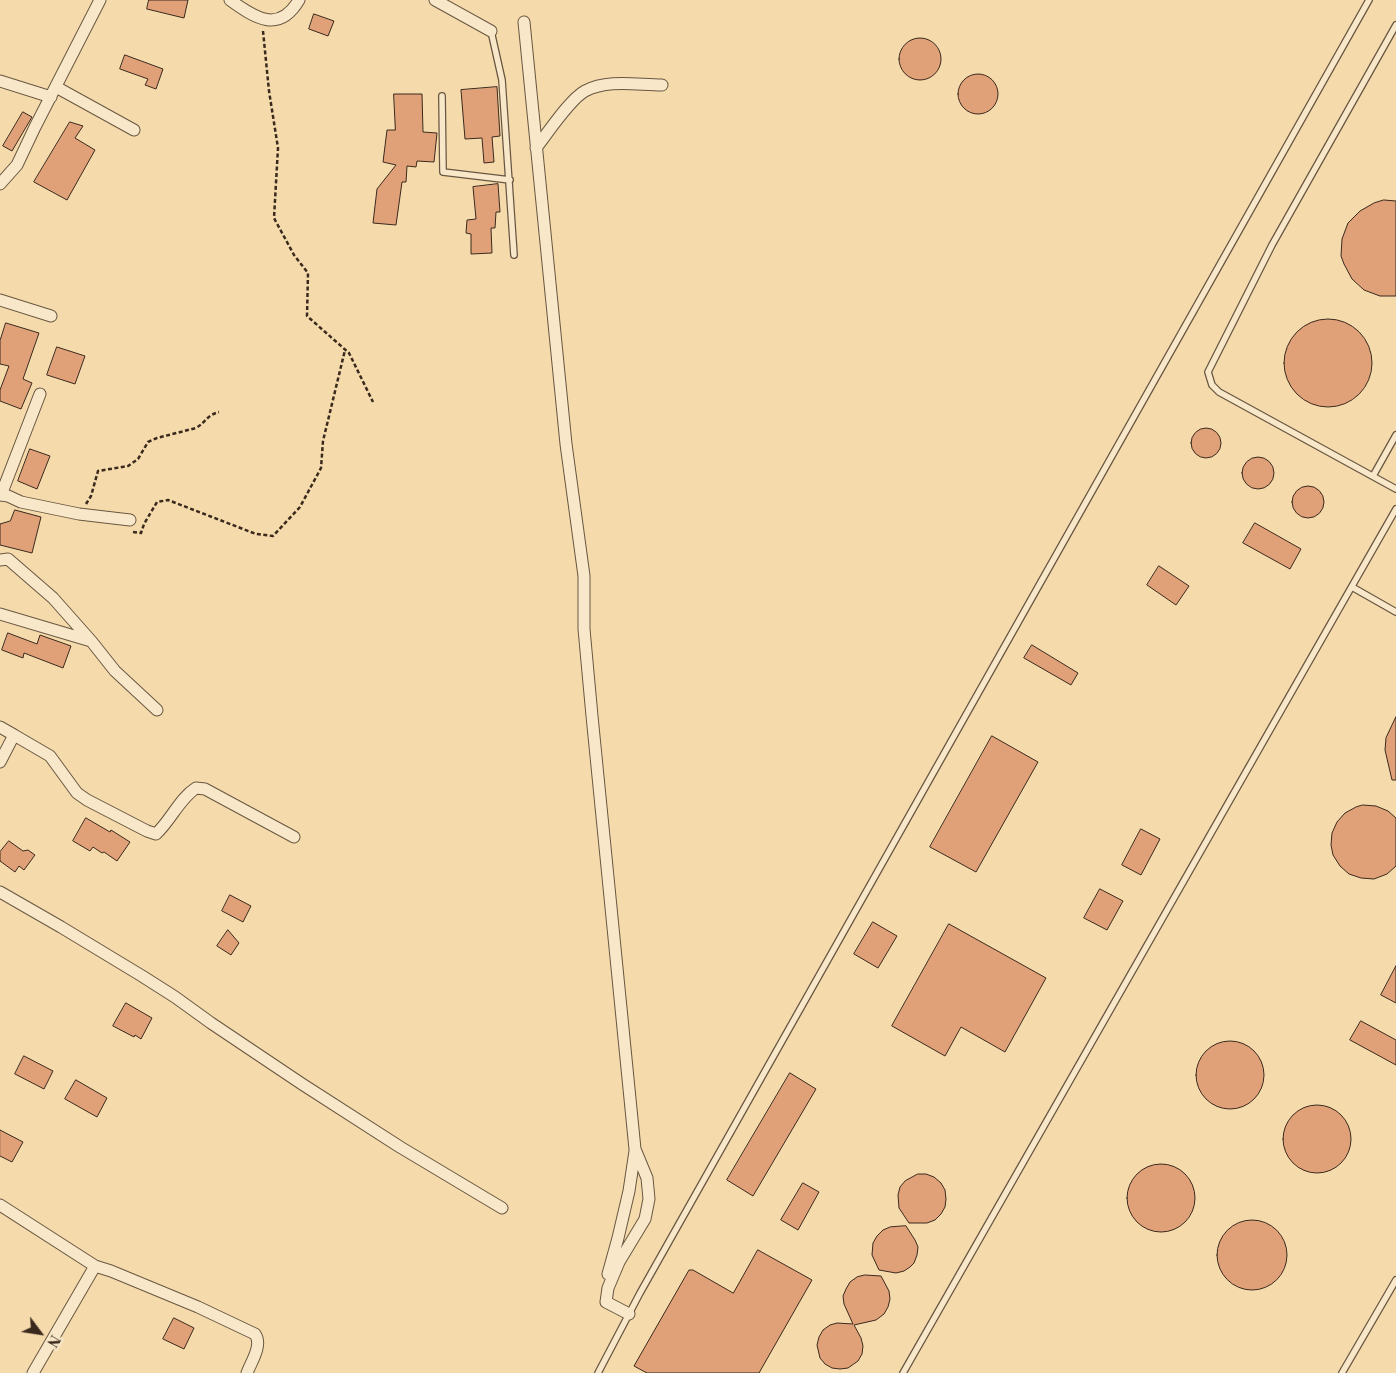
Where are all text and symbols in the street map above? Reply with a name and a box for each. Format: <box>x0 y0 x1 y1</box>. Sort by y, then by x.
north arrow <box>15 1308 65 1358</box>
text: N <box>42 1331 63 1350</box>

